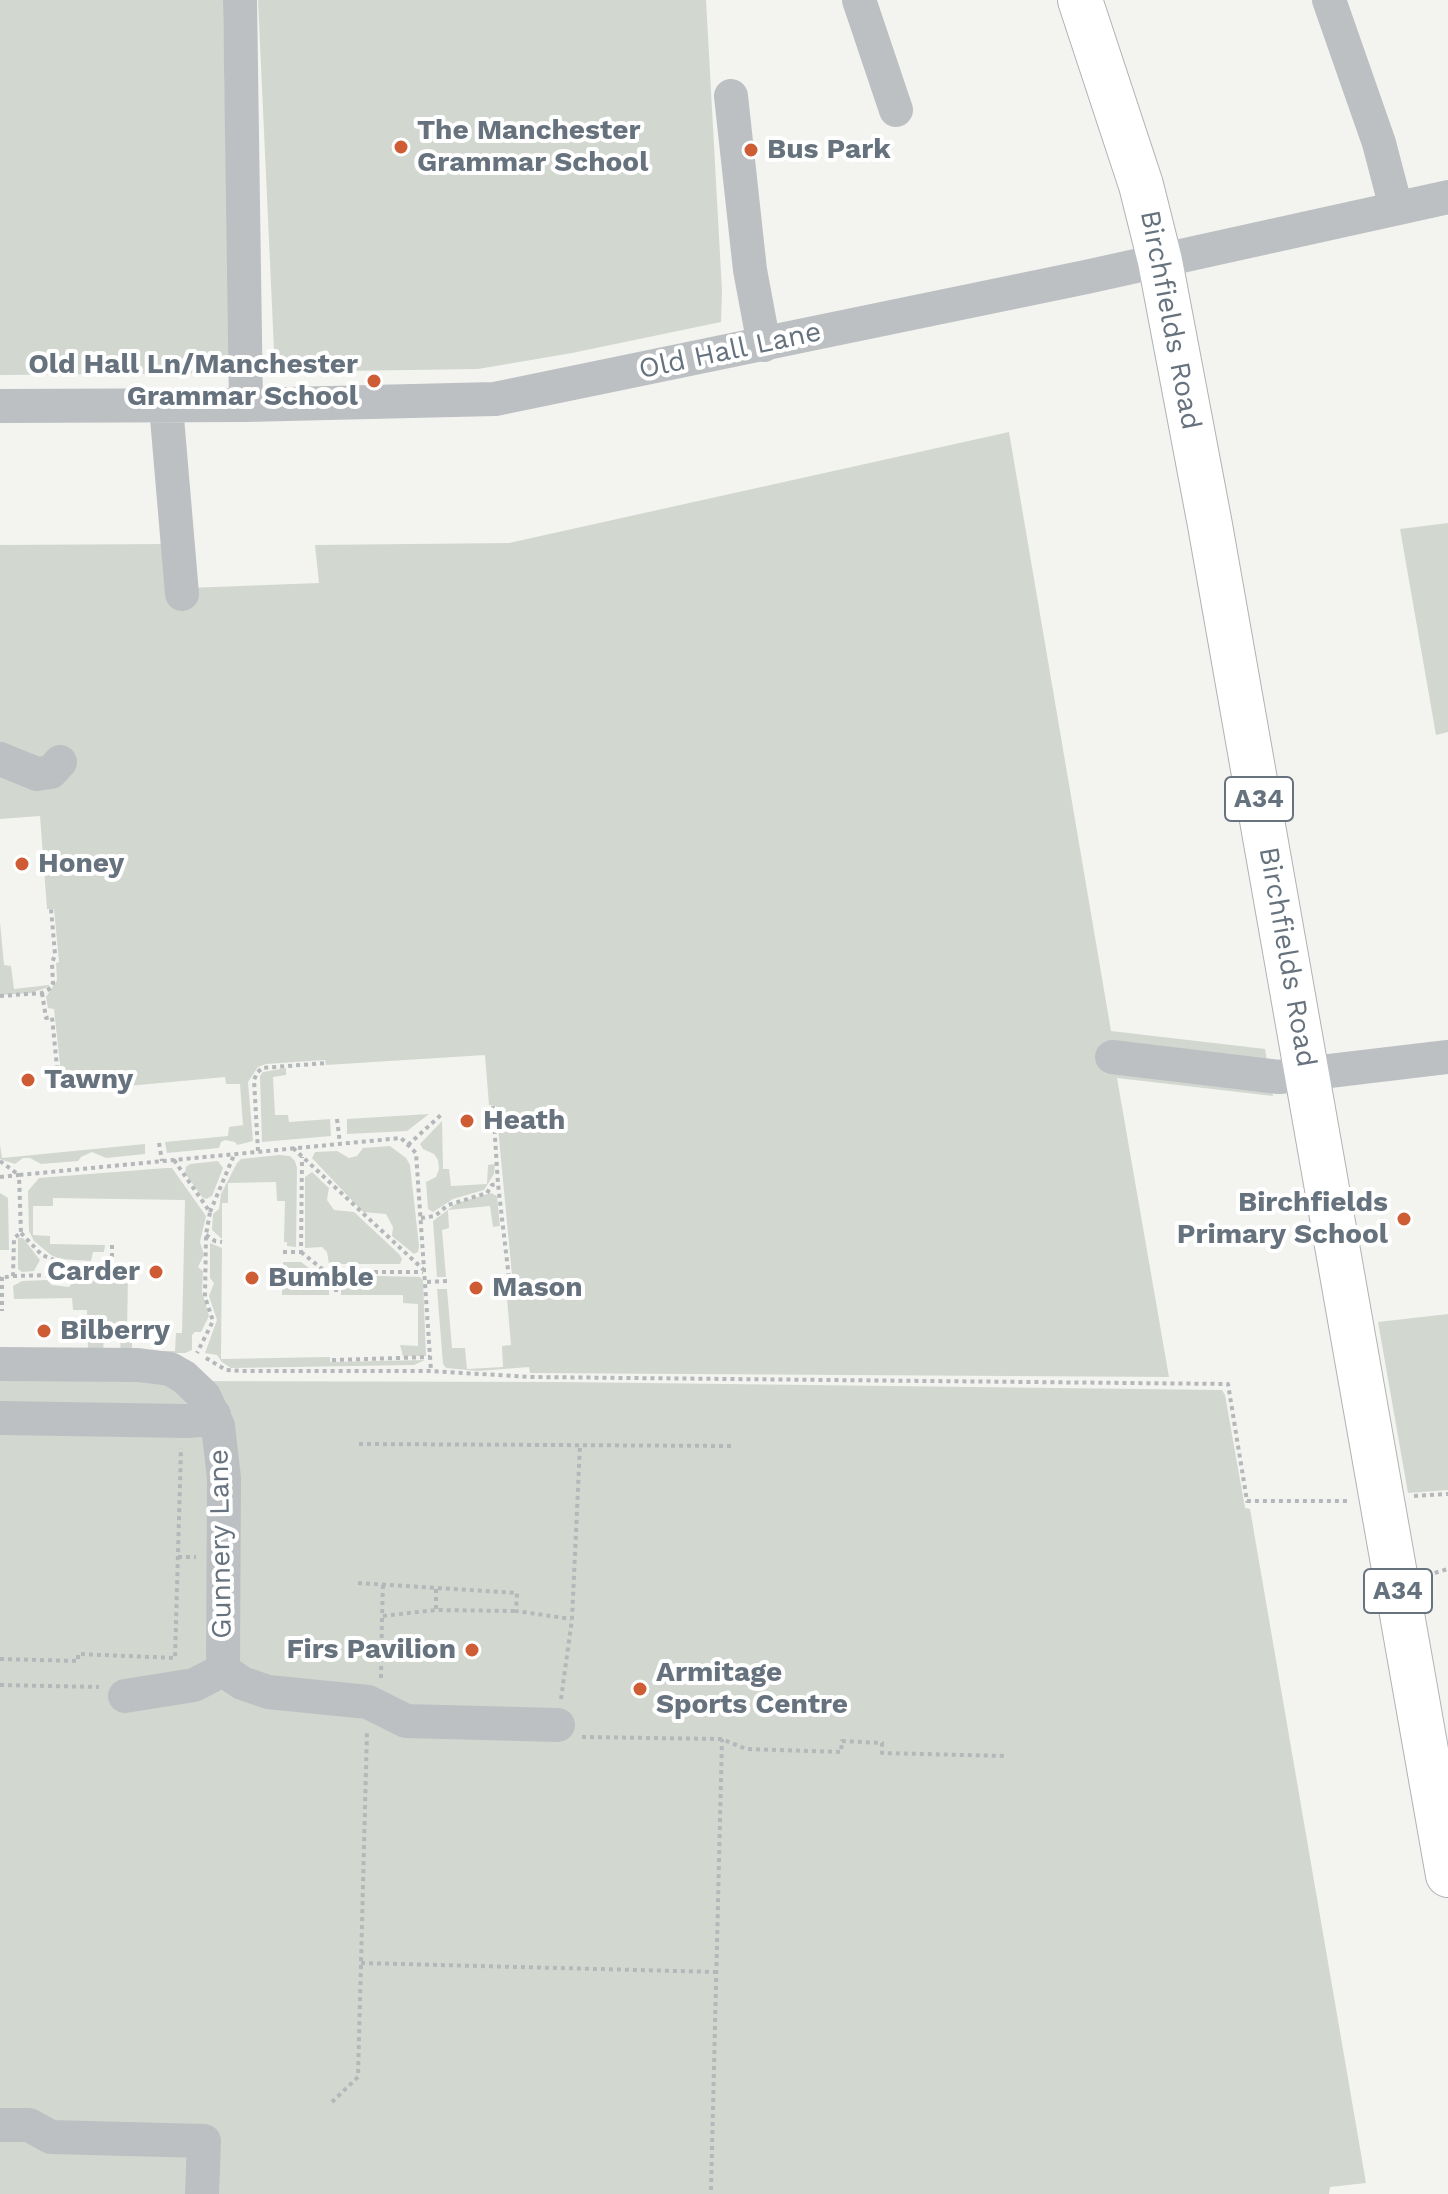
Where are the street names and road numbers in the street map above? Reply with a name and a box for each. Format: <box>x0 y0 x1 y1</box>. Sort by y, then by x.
street label: Birchfields Road <box>1132 207 1208 433</box>
street label: Old Hall Lane <box>636 315 824 387</box>
road number: A34 <box>1225 777 1293 821</box>
street label: Birchfields Road <box>1251 844 1323 1070</box>
street label: Gunnery Lane <box>203 1449 239 1639</box>
road number: A34 <box>1364 1569 1432 1613</box>

